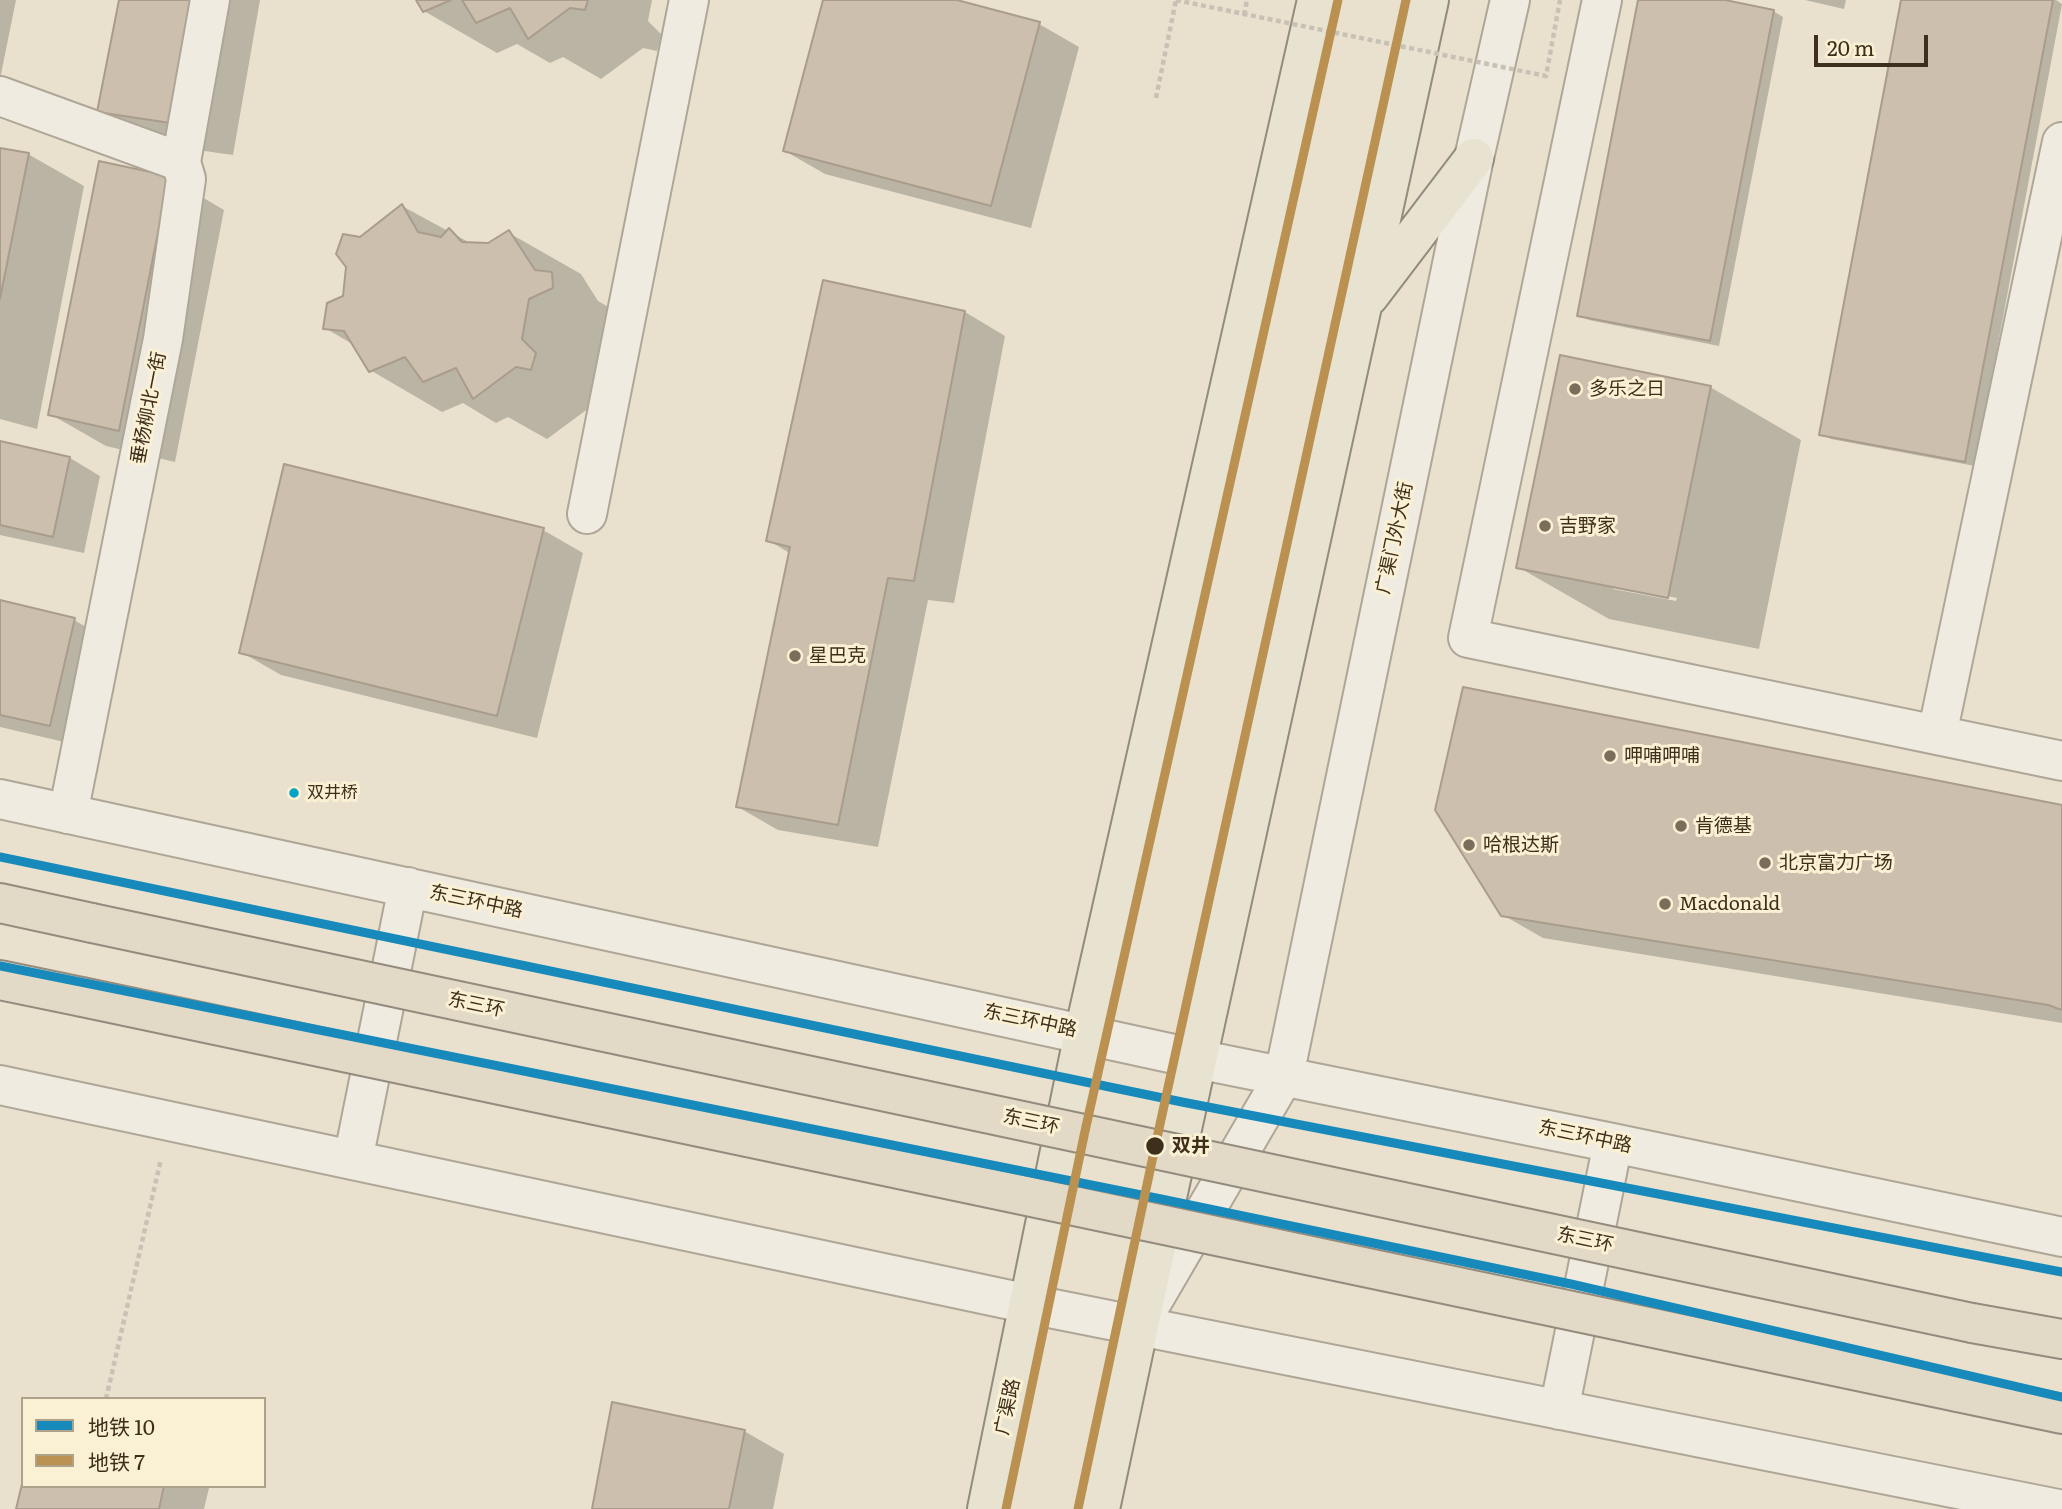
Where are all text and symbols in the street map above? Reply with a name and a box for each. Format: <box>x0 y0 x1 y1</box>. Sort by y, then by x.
scale bar <box>1817 21 1931 65</box>
text: 20 m <box>1827 31 1874 62</box>
street label: 垂杨柳北一街 <box>127 350 171 466</box>
place label: 多乐之日 <box>1589 378 1665 400</box>
marker: 多乐之日 <box>1567 381 1583 397</box>
street label: 广渠门外大街 <box>1372 480 1418 596</box>
place label: 吉野家 <box>1559 515 1616 537</box>
marker: 吉野家 <box>1537 518 1553 534</box>
place label: 星巴克 <box>809 645 866 667</box>
marker: 星巴克 <box>787 648 803 664</box>
place label: 呷哺呷哺 <box>1624 745 1700 767</box>
marker: 呷哺呷哺 <box>1602 748 1618 764</box>
place label: 双井桥 <box>307 783 358 803</box>
marker: 双井桥 <box>287 786 301 800</box>
place label: 肯德基 <box>1695 815 1752 837</box>
marker: 肯德基 <box>1673 818 1689 834</box>
place label: 哈根达斯 <box>1483 834 1559 856</box>
marker: 哈根达斯 <box>1461 837 1477 853</box>
place label: 北京富力广场 <box>1779 852 1893 874</box>
marker: 北京富力广场 <box>1757 855 1773 871</box>
street label: 东三环中路 <box>427 881 525 923</box>
place label: Macdonald <box>1679 893 1780 915</box>
marker: Macdonald <box>1657 896 1673 912</box>
street label: 东三环 <box>446 988 506 1022</box>
street label: 东三环中路 <box>981 1000 1079 1042</box>
street label: 东三环 <box>1001 1105 1061 1139</box>
street label: 东三环中路 <box>1536 1116 1634 1158</box>
marker: 双井 <box>1144 1135 1166 1157</box>
place label: 双井 <box>1172 1135 1210 1157</box>
street label: 东三环 <box>1555 1223 1615 1257</box>
street label: 广渠路 <box>991 1377 1025 1437</box>
legend <box>21 1397 266 1488</box>
text: 地铁 10 <box>88 1410 155 1441</box>
text: 地铁 7 <box>88 1445 145 1476</box>

